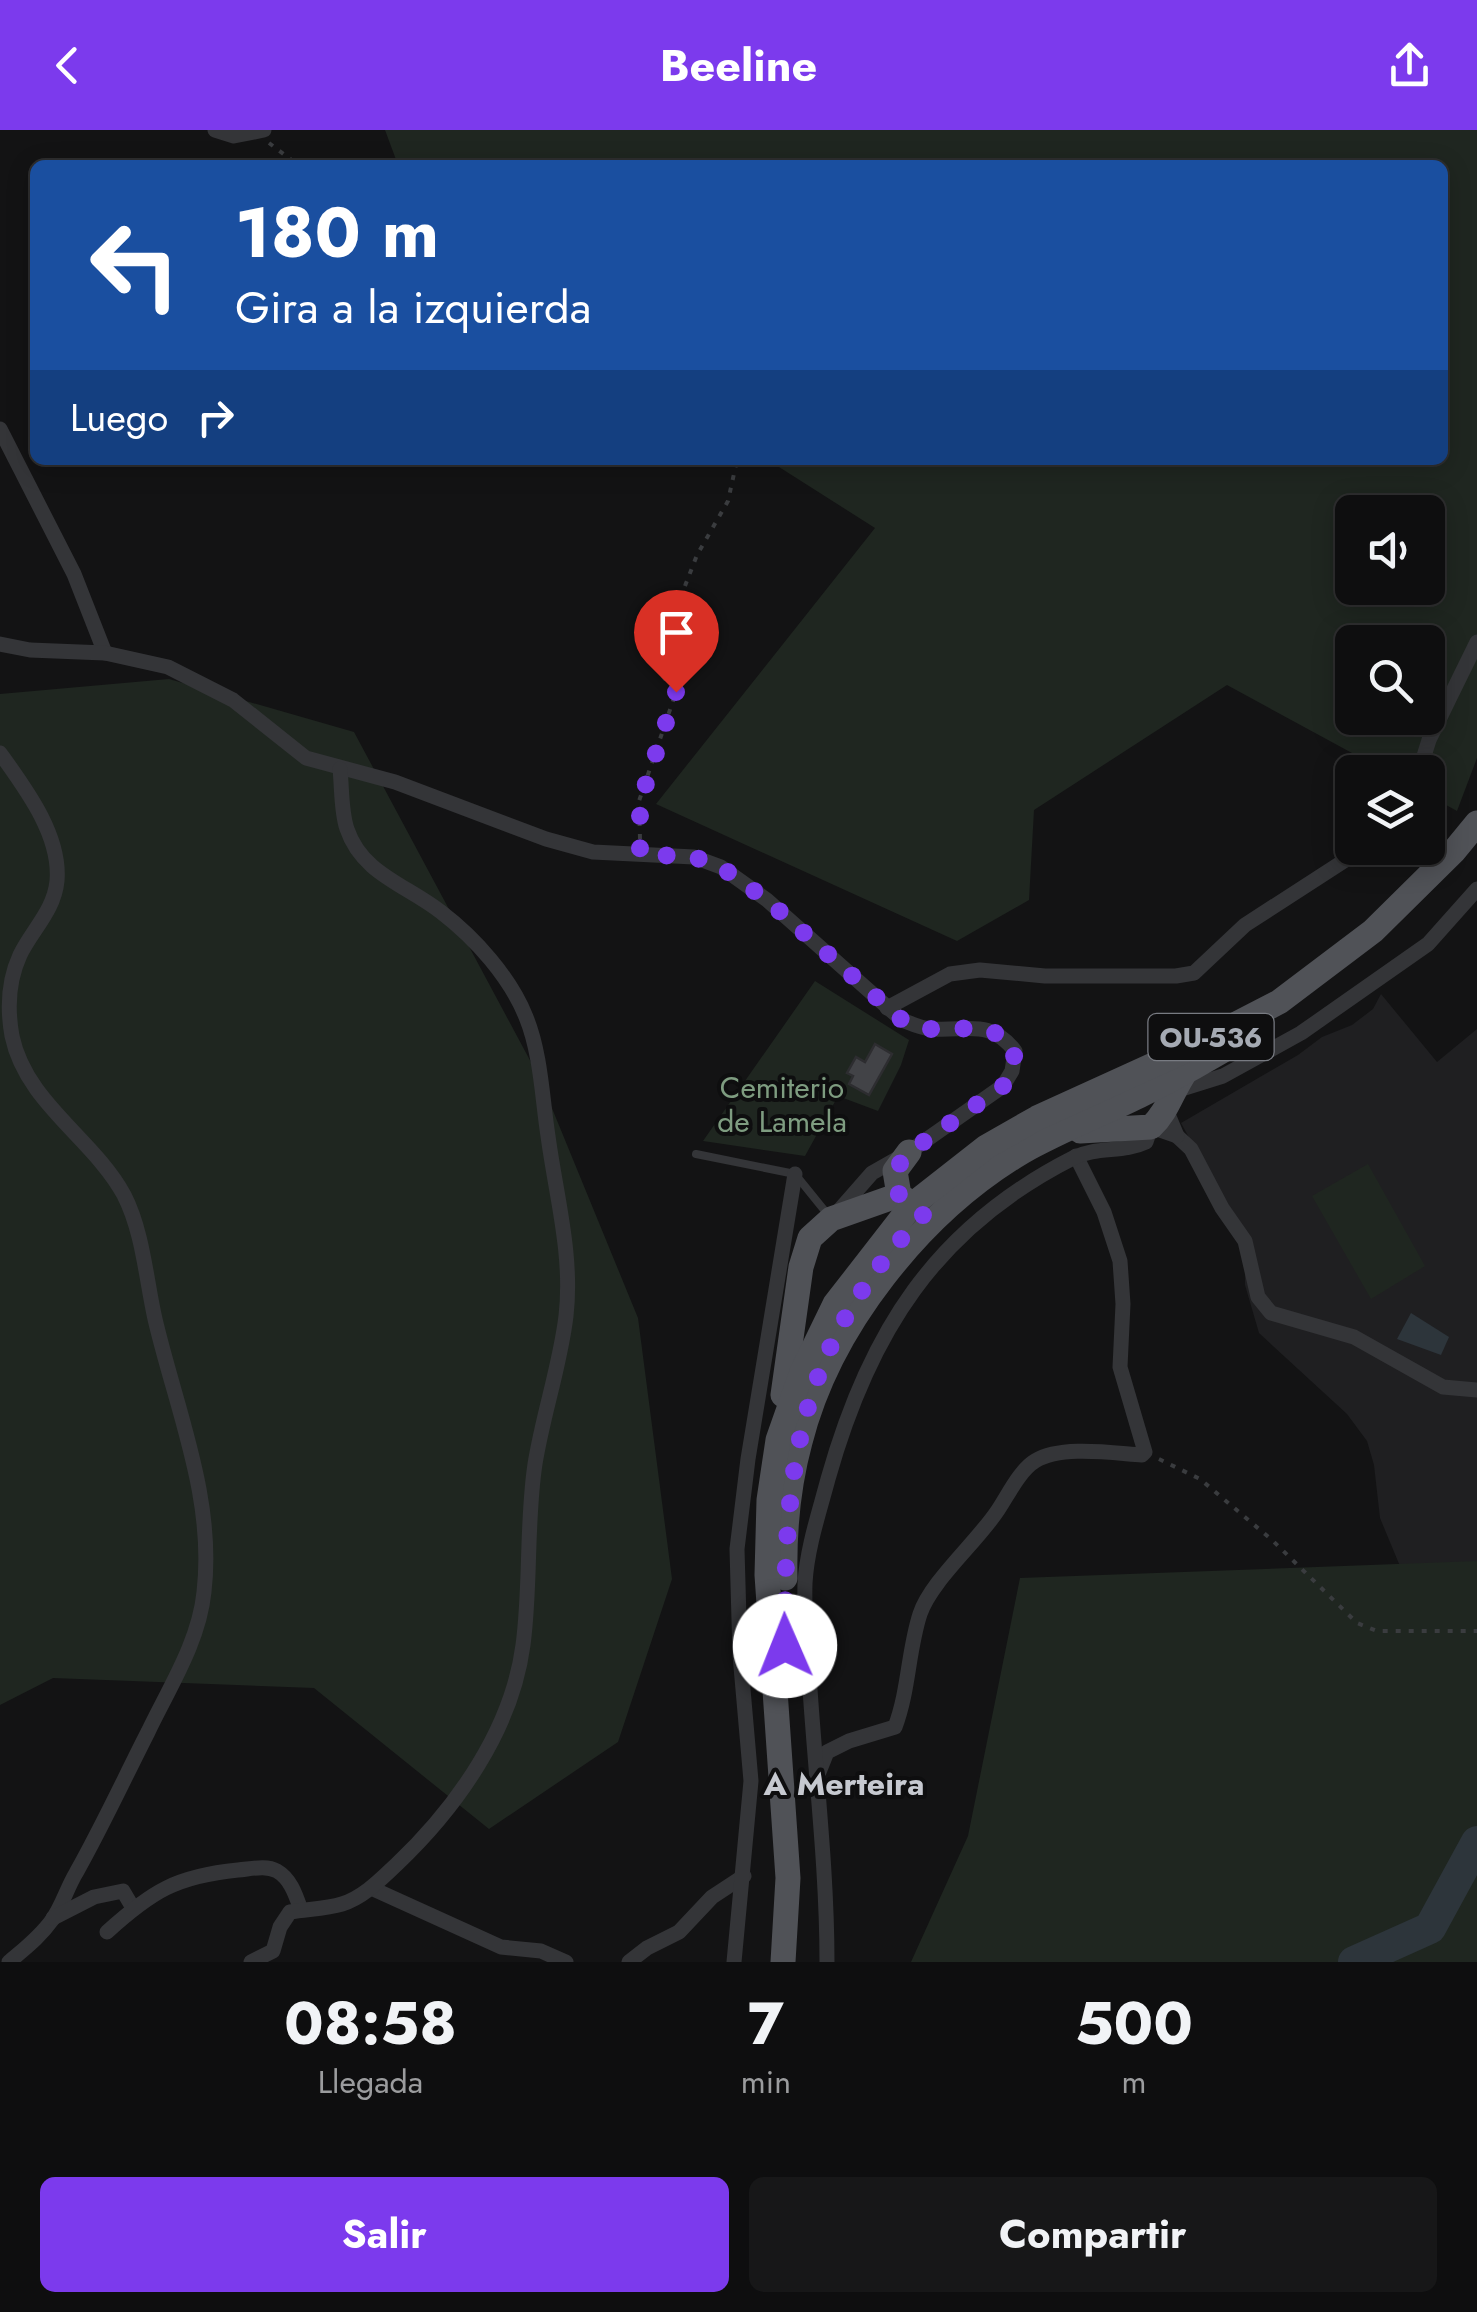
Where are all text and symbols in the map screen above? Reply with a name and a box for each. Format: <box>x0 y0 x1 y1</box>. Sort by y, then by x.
text: Beeline <box>660 33 817 98</box>
icon: back <box>40 38 95 93</box>
icon: share <box>1382 38 1437 93</box>
text: 180 m <box>235 182 439 283</box>
icon: left <box>70 200 200 330</box>
text: Gira a la izquierda <box>235 275 591 340</box>
text: Luego <box>70 390 168 445</box>
icon: right <box>188 390 243 445</box>
map controls <box>1335 495 1445 865</box>
button: sound <box>1335 495 1445 605</box>
pin <box>634 590 719 693</box>
icon: arrive <box>649 605 704 660</box>
button: search <box>1335 625 1445 735</box>
button: layers <box>1335 755 1445 865</box>
road number: OU-536 <box>1148 1014 1274 1060</box>
park label: Cemiterio de Lamela <box>717 1066 847 1143</box>
position arrow <box>733 1594 837 1698</box>
district label: A Merteira <box>763 1761 924 1807</box>
text: 08:58 <box>284 1980 457 2067</box>
text: 7 <box>748 1980 784 2067</box>
text: 500 <box>1075 1980 1193 2067</box>
text: Llegada <box>318 2059 423 2105</box>
text: min <box>741 2059 791 2105</box>
text: m <box>1121 2059 1146 2105</box>
button: Salir <box>40 2177 729 2292</box>
button: Compartir <box>749 2177 1437 2292</box>

